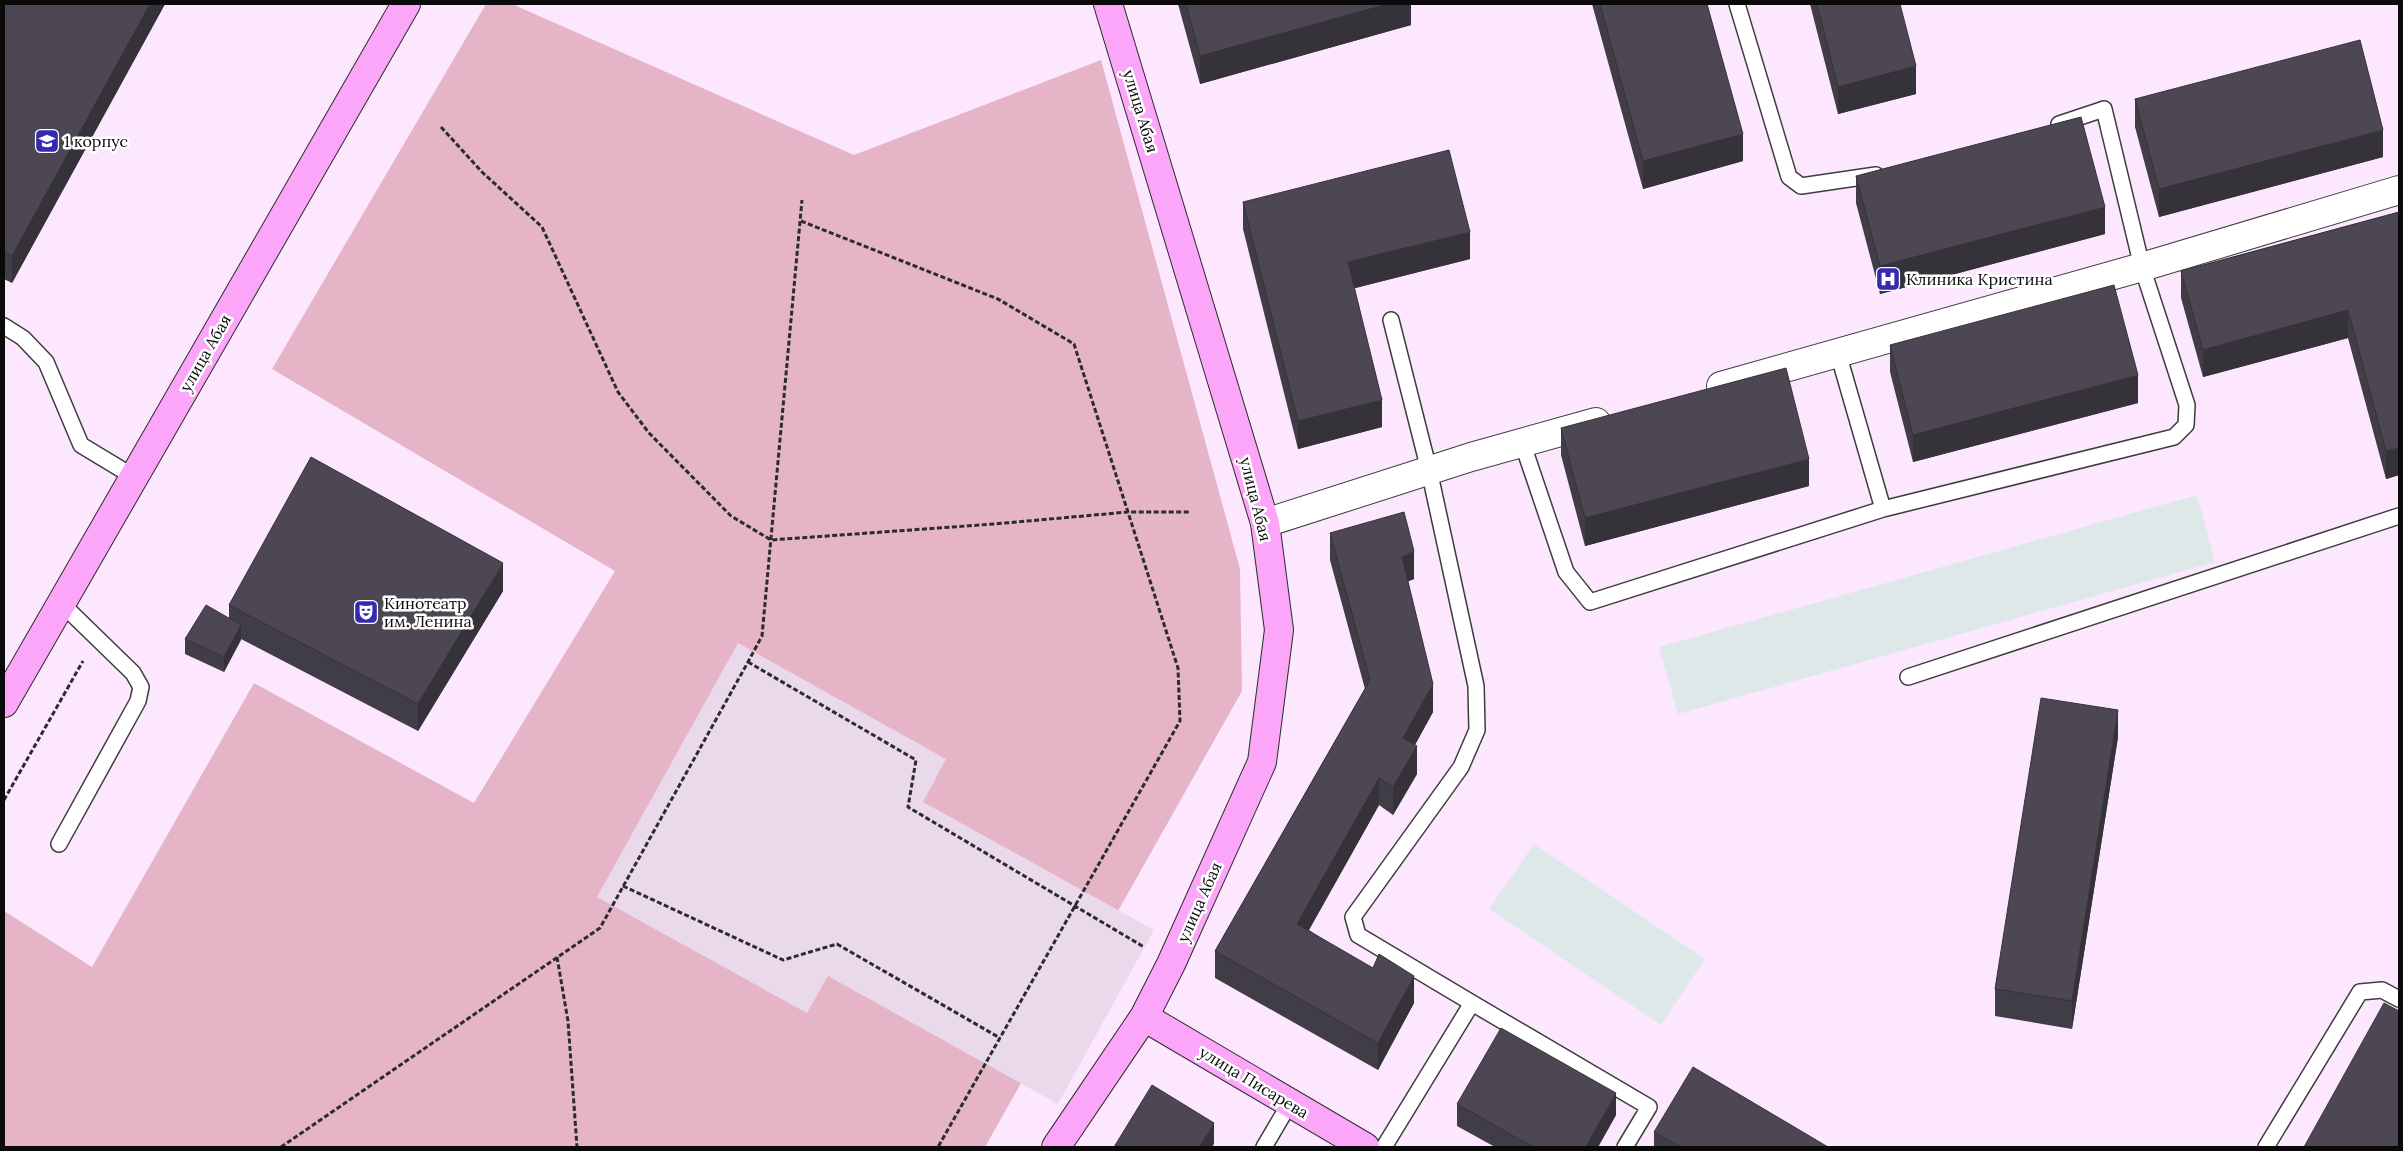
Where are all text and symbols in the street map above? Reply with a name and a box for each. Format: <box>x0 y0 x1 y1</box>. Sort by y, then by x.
street label: улица Абая <box>1119 67 1163 155</box>
school or university icon: 1 корпус <box>34 128 60 154</box>
place label: 1 корпус <box>64 131 128 151</box>
hospital icon: Клиника Кристина <box>1875 266 1901 292</box>
place label: Клиника Кристина <box>1906 269 2053 289</box>
street label: улица Абая <box>175 311 235 395</box>
street label: улица Абая <box>1236 455 1276 543</box>
place label: Кинотеатр им. Ленина <box>384 593 472 631</box>
theatre icon: Кинотеатр им. Ленина <box>353 599 379 625</box>
street label: улица Абая <box>1172 859 1226 945</box>
street label: улица Писарева <box>1196 1042 1312 1122</box>

